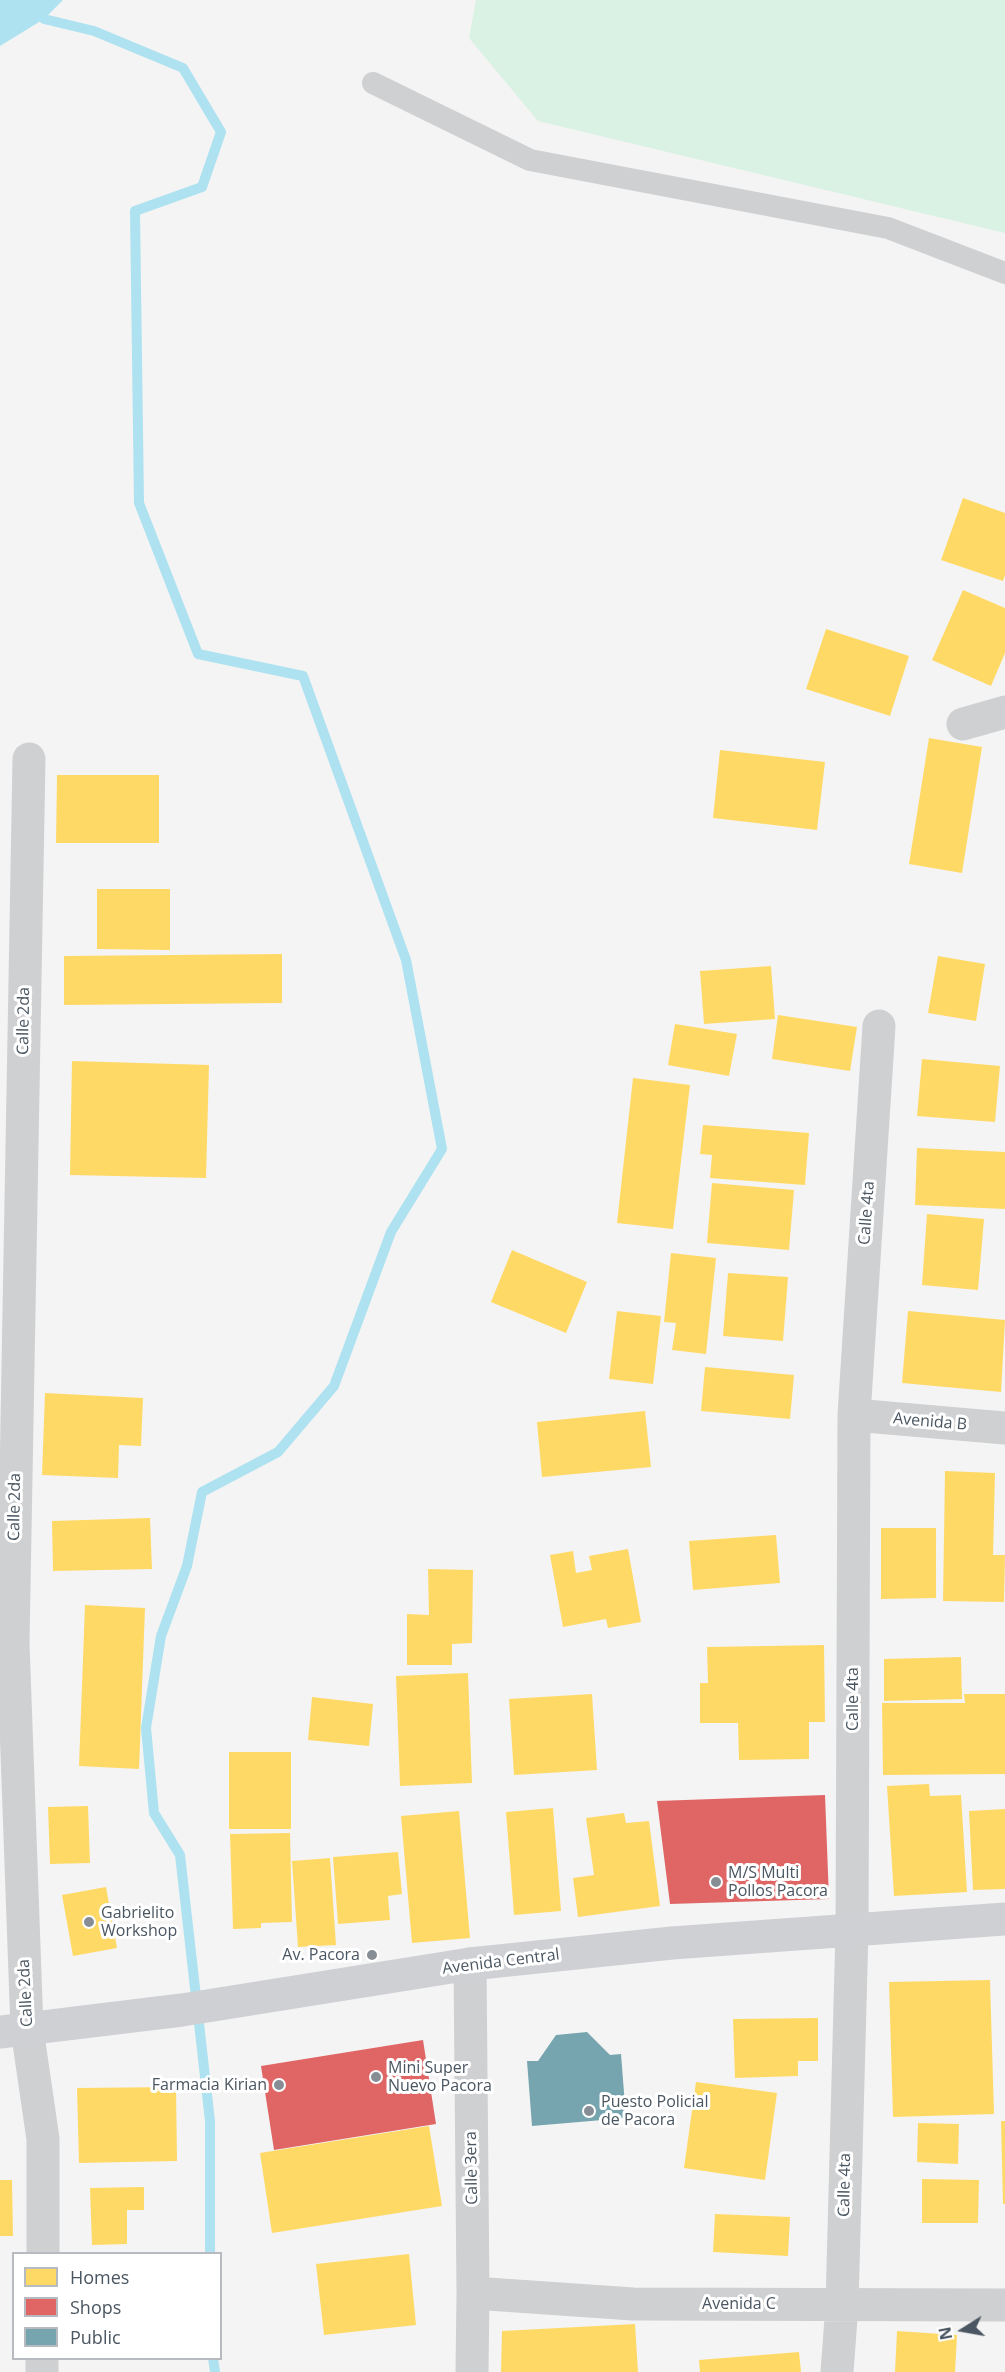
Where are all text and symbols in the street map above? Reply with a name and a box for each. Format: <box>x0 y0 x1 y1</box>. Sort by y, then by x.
street label: Calle 2da <box>14 987 34 1055</box>
street label: Calle 4ta <box>855 1180 879 1246</box>
street label: Avenida B <box>892 1409 968 1435</box>
street label: Calle 2da <box>5 1473 25 1541</box>
street label: Calle 4ta <box>843 1667 863 1731</box>
place label: M/S Multi Pollos Pacora <box>728 1863 828 1901</box>
marker: M/S Multi Pollos Pacora <box>709 1875 723 1889</box>
place label: Gabrielito Workshop <box>101 1903 177 1941</box>
marker: Gabrielito Workshop <box>82 1915 96 1929</box>
place label: Av. Pacora <box>282 1945 360 1965</box>
street label: Avenida Central <box>441 1945 561 1979</box>
marker: Av. Pacora <box>365 1948 379 1962</box>
street label: Calle 2da <box>15 1959 37 2027</box>
place label: Mini Super Nuevo Pacora <box>388 2058 492 2096</box>
marker: Mini Super Nuevo Pacora <box>369 2070 383 2084</box>
place label: Farmacia Kirian <box>152 2075 267 2095</box>
marker: Farmacia Kirian <box>272 2078 286 2092</box>
place label: Puesto Policial de Pacora <box>601 2092 708 2130</box>
marker: Puesto Policial de Pacora <box>582 2104 596 2118</box>
street label: Calle 3era <box>462 2131 482 2205</box>
street label: Calle 4ta <box>835 2153 855 2217</box>
legend <box>12 2252 222 2360</box>
text: Homes <box>70 2265 129 2289</box>
street label: Avenida C <box>702 2294 776 2314</box>
text: Shops <box>70 2295 121 2319</box>
north arrow <box>933 2300 993 2360</box>
text: Public <box>70 2325 121 2349</box>
text: N <box>933 2325 957 2342</box>

